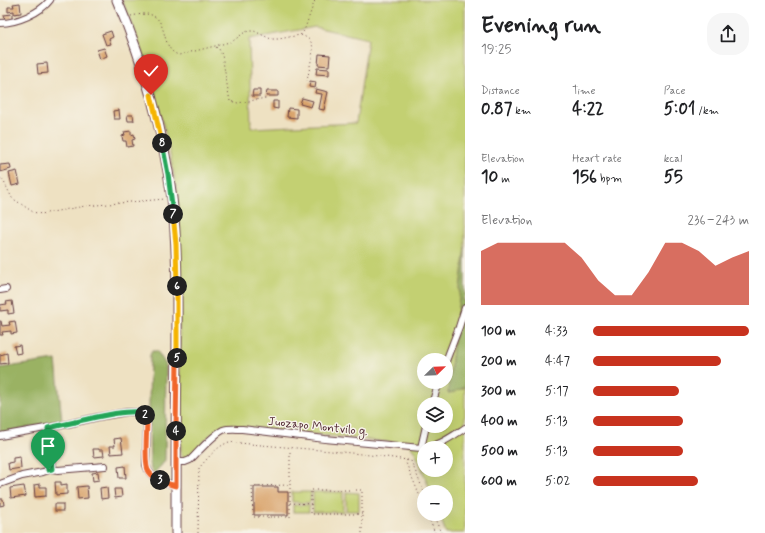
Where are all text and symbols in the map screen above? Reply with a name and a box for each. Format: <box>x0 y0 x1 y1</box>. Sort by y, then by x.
text: Evening run <box>481 12 601 40</box>
button: share <box>707 13 749 55</box>
text: 19:25 <box>481 41 511 58</box>
pin <box>134 54 168 95</box>
icon: check <box>140 60 162 82</box>
text: Distance <box>481 84 520 98</box>
text: Time <box>572 84 595 98</box>
text: Pace <box>664 84 686 98</box>
text: 0.87 <box>481 98 512 120</box>
text: 4:22 <box>572 98 604 120</box>
text: 5:01 <box>664 98 695 120</box>
text: km <box>512 104 531 118</box>
text: /km <box>695 104 719 118</box>
pin: 8 <box>152 133 172 153</box>
text: 8 <box>159 136 165 150</box>
text: Elevation <box>481 152 524 166</box>
text: Heart rate <box>572 152 622 166</box>
text: kcal <box>664 152 682 166</box>
text: 10 <box>481 166 498 188</box>
text: 156 <box>572 166 597 188</box>
text: 55 <box>664 166 683 188</box>
text: m <box>498 172 510 186</box>
text: bpm <box>597 172 622 186</box>
pin: 7 <box>163 204 183 224</box>
text: 7 <box>170 207 176 221</box>
text: Elevation <box>481 212 532 229</box>
text: 236–243 m <box>688 212 749 229</box>
pin: 6 <box>167 276 187 296</box>
text: 6 <box>174 279 180 293</box>
text: 100 m <box>481 323 516 340</box>
text: 4:33 <box>545 323 567 340</box>
pin: 5 <box>167 348 187 368</box>
text: 5 <box>174 351 180 365</box>
north arrow <box>417 353 453 389</box>
map controls <box>417 353 453 521</box>
text: 200 m <box>481 353 516 370</box>
text: 4:47 <box>545 353 570 370</box>
text: 300 m <box>481 383 516 400</box>
text: 5:17 <box>545 383 569 400</box>
button: layers <box>417 397 453 433</box>
pin: 2 <box>135 405 155 425</box>
text: 2 <box>142 408 148 422</box>
text: 400 m <box>481 413 518 430</box>
text: 5:13 <box>545 413 568 430</box>
street label: Juozapo Montvilo g. <box>267 414 368 440</box>
pin: 4 <box>166 421 186 441</box>
text: 4 <box>173 424 179 438</box>
pin <box>31 429 65 470</box>
icon: arrive <box>37 435 59 457</box>
button: + <box>417 441 453 477</box>
text: 500 m <box>481 443 518 460</box>
text: 5:13 <box>545 443 568 460</box>
pin: 3 <box>150 470 170 490</box>
text: 3 <box>158 473 162 487</box>
text: 600 m <box>481 473 517 490</box>
text: 5:02 <box>545 473 570 490</box>
button: − <box>417 485 453 521</box>

